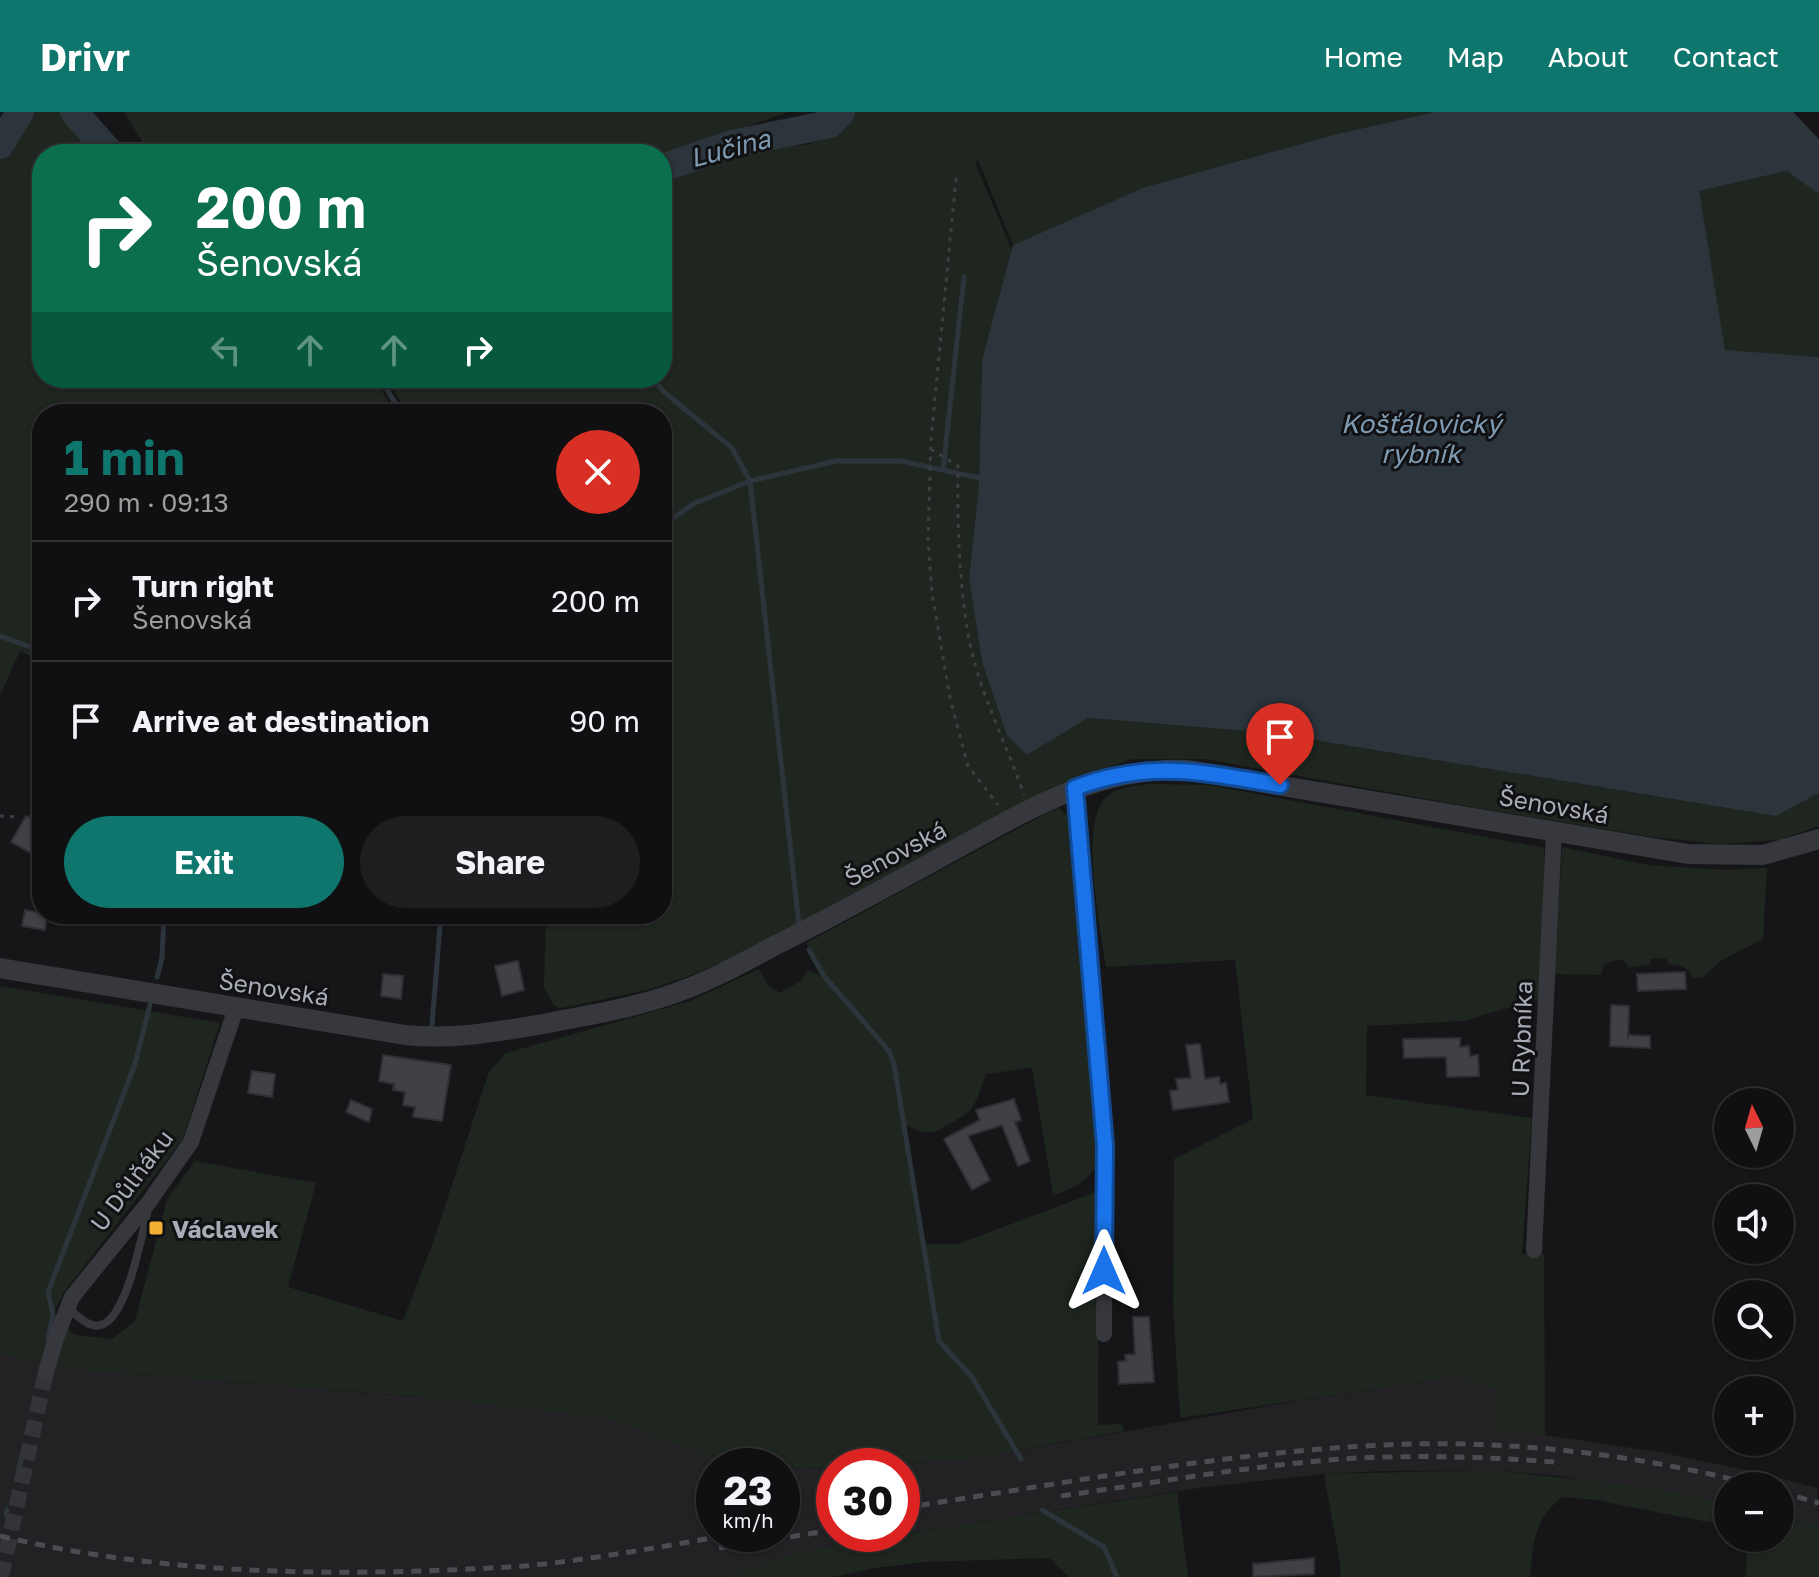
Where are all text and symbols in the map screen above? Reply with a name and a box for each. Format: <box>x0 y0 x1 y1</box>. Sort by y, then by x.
text: Drivr <box>40 34 130 79</box>
text: Home <box>1324 40 1403 73</box>
text: Map <box>1447 40 1504 73</box>
text: About <box>1548 40 1629 73</box>
text: Contact <box>1673 40 1779 73</box>
water label: Lučina <box>686 122 775 174</box>
text: 200 m <box>196 173 366 240</box>
icon: right <box>64 176 168 280</box>
text: Šenovská <box>196 241 363 284</box>
icon: left <box>204 328 248 372</box>
icon: ahead <box>288 328 332 372</box>
icon: ahead <box>372 328 416 372</box>
icon: right <box>456 328 500 372</box>
water label: Košťálovický rybník <box>1341 408 1505 469</box>
text: 1 min <box>64 428 185 486</box>
button: close <box>556 430 640 514</box>
text: 290 m · 09:13 <box>64 487 229 518</box>
text: Turn right <box>132 568 274 604</box>
icon: right <box>64 579 108 623</box>
text: 200 m <box>551 583 640 619</box>
text: Šenovská <box>132 604 252 635</box>
icon: arrive <box>64 699 108 743</box>
text: Arrive at destination <box>132 703 429 739</box>
text: 90 m <box>569 703 640 739</box>
pin <box>1246 703 1314 785</box>
icon: arrive <box>1258 715 1302 759</box>
street label: Šenovská <box>1497 781 1611 829</box>
street label: Šenovská <box>839 814 951 892</box>
button: Exit <box>64 816 344 908</box>
button: Share <box>360 816 640 908</box>
street label: Šenovská <box>217 965 331 1011</box>
street label: U Rybníka <box>1504 980 1538 1098</box>
north arrow <box>1714 1088 1794 1168</box>
map controls <box>1714 1088 1794 1552</box>
street label: U Důlňáku <box>84 1124 178 1236</box>
button: sound <box>1714 1184 1794 1264</box>
place label: Václavek <box>172 1214 279 1243</box>
marker: Václavek <box>147 1219 165 1237</box>
position arrow <box>1062 1229 1146 1313</box>
button: search <box>1714 1280 1794 1360</box>
button: + <box>1714 1376 1794 1456</box>
speed limit sign: 30 <box>816 1448 920 1552</box>
text: 23 <box>724 1466 772 1514</box>
button: − <box>1714 1472 1794 1552</box>
text: km/h <box>723 1508 773 1532</box>

